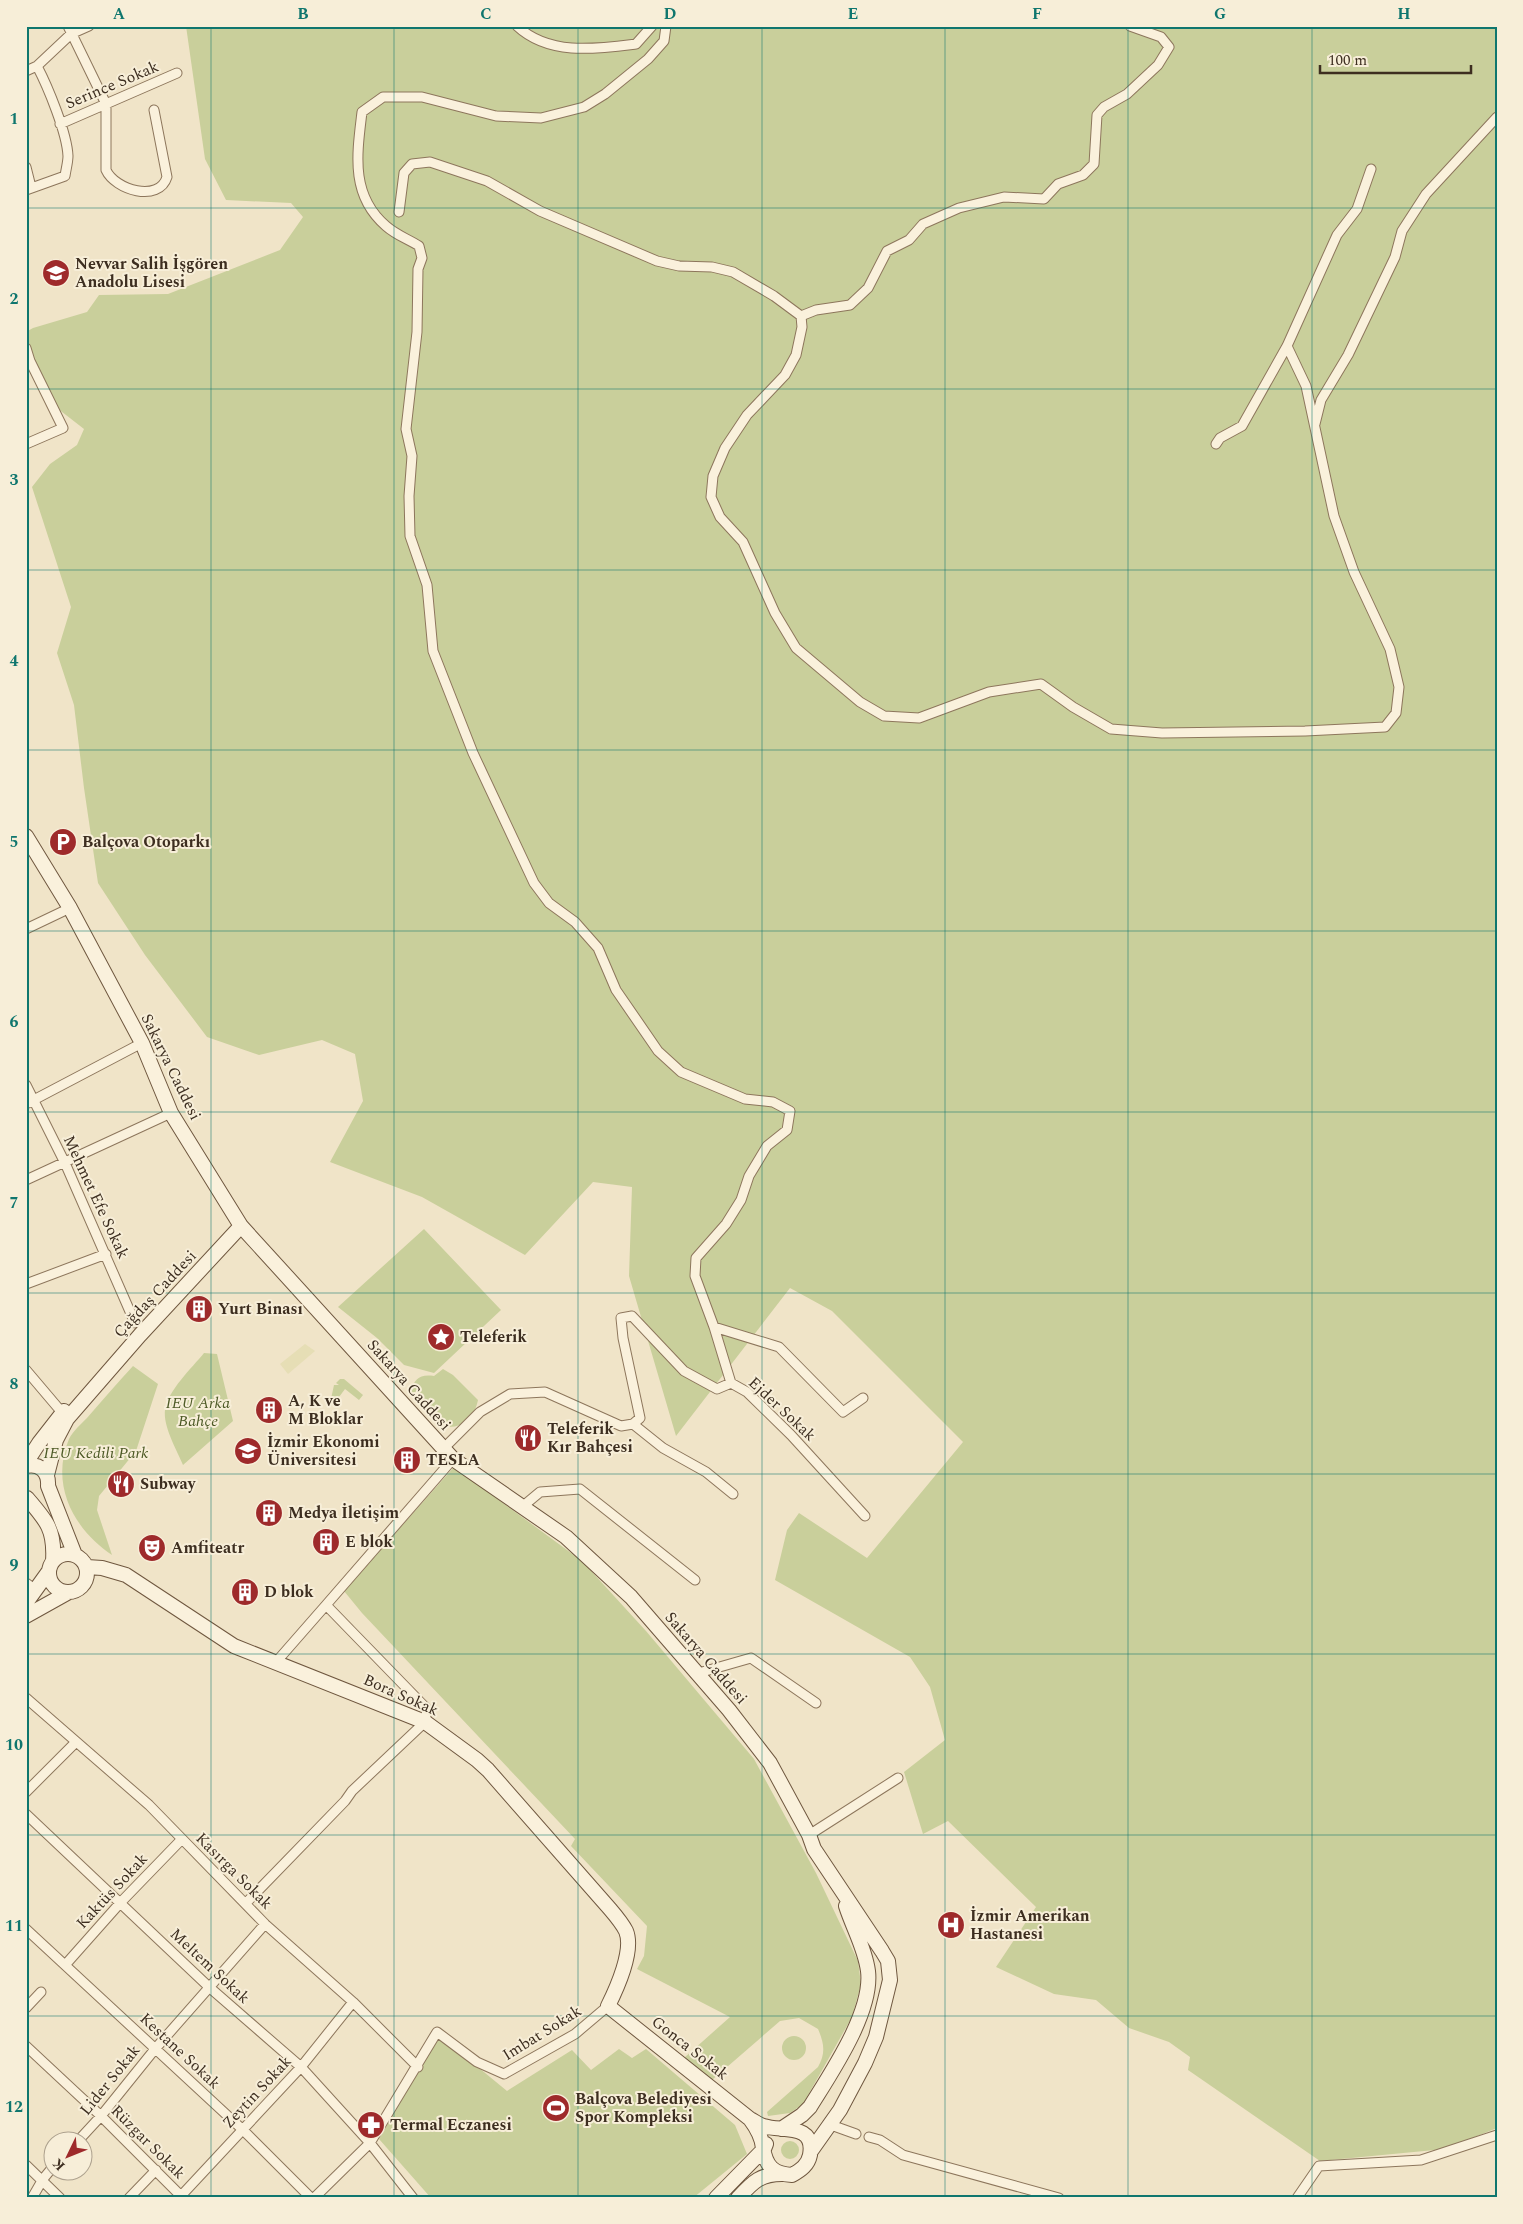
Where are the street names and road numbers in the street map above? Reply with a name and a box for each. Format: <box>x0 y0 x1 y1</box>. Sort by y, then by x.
street label: Serince Sokak <box>62 54 163 115</box>
street label: Sakarya Caddesi <box>135 1010 207 1124</box>
street label: Mehmet Efe Sokak <box>57 1131 135 1263</box>
street label: Çağdaş Caddesi <box>108 1245 202 1343</box>
street label: Sakarya Caddesi <box>361 1334 457 1436</box>
street label: Ejder Sokak <box>743 1371 821 1447</box>
street label: Sakarya Caddesi <box>659 1606 753 1710</box>
street label: Bora Sokak <box>359 1668 443 1722</box>
street label: Kasırga Sokak <box>190 1827 278 1915</box>
street label: Kaktüs Sokak <box>71 1848 154 1934</box>
street label: Meltem Sokak <box>165 1923 255 2010</box>
street label: Imbat Sokak <box>498 1999 586 2067</box>
street label: Kestane Sokak <box>134 2007 226 2095</box>
street label: Gonca Sokak <box>646 2010 734 2086</box>
street label: Lider Sokak <box>74 2039 146 2121</box>
street label: Zeytin Sokak <box>217 2050 297 2134</box>
street label: Rüzgar Sokak <box>105 2099 191 2185</box>

